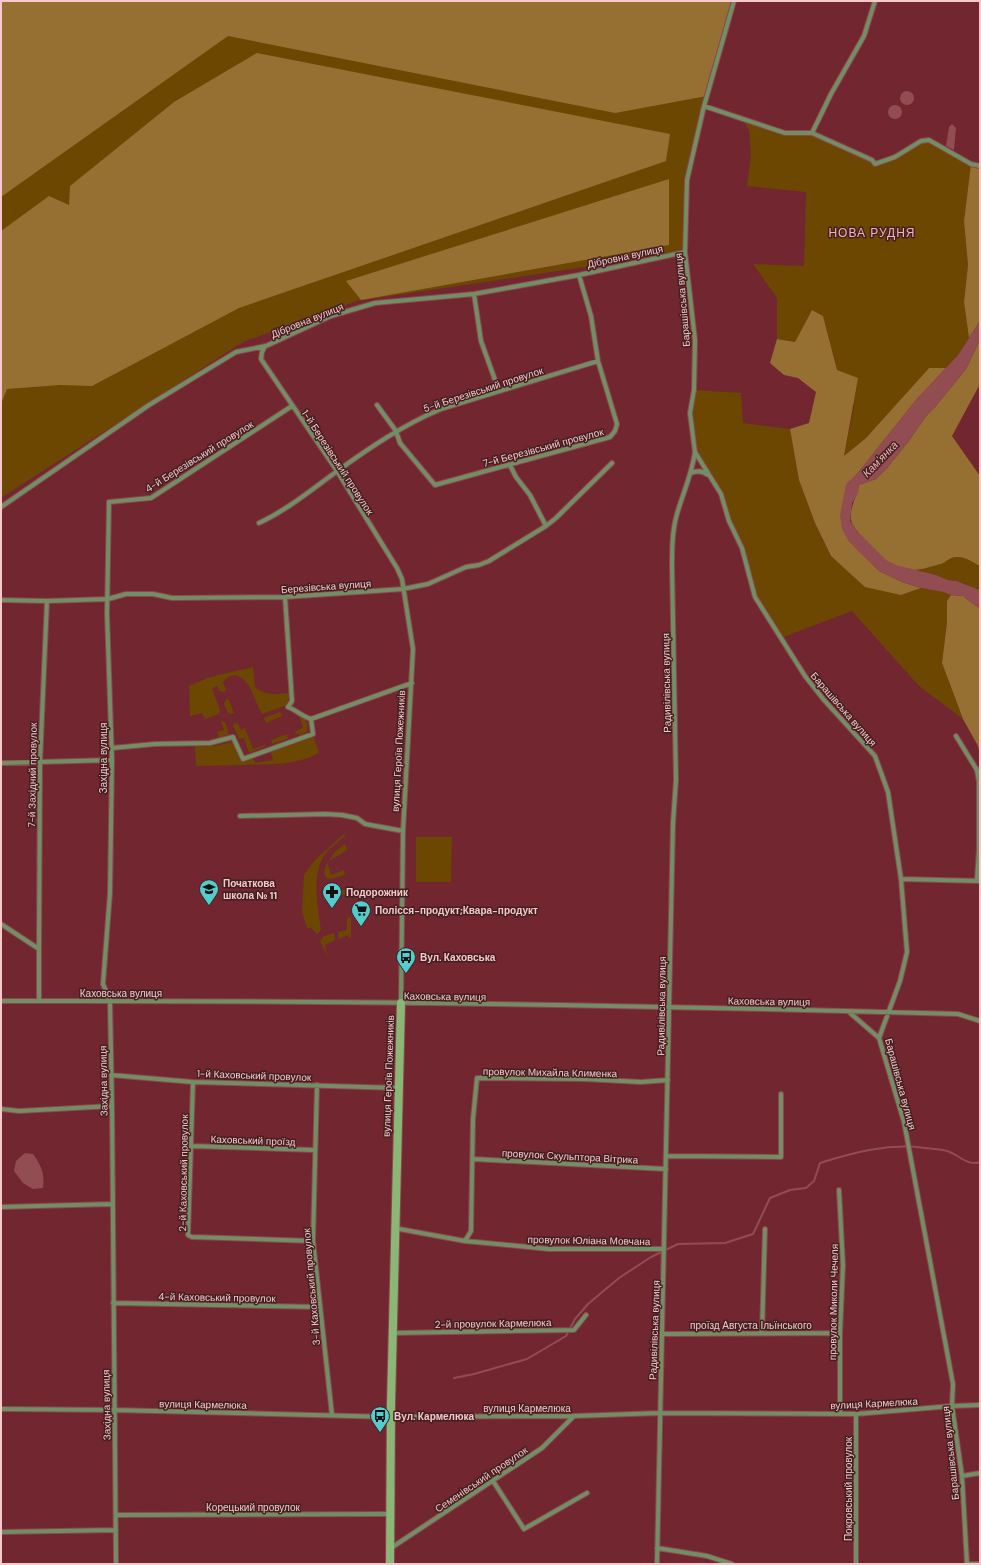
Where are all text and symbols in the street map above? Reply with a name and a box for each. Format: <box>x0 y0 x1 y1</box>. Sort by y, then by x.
district label: НОВА РУДНЯ <box>828 225 916 241</box>
street label: Дібровна вулиця <box>586 242 664 271</box>
street label: Барашівська вулиця <box>672 252 693 347</box>
street label: Дібровна вулиця <box>269 300 345 341</box>
street label: 5-й Березівський провулок <box>421 364 545 415</box>
street label: 1-й Березівський провулок <box>299 407 377 518</box>
street label: 4-й Березівський провулок <box>143 417 256 495</box>
street label: 7-й Березівський провулок <box>481 425 605 470</box>
water label: Кам'янка <box>859 438 901 480</box>
street label: Березівська вулиця <box>280 577 372 596</box>
street label: Радивілівська вулиця <box>659 633 674 733</box>
street label: Барашівська вулиця <box>808 670 879 749</box>
street label: вулиця Героїв Пожежників <box>389 690 408 812</box>
street label: 7-й Західний провулок <box>25 722 40 828</box>
street label: Західна вулиця <box>97 723 110 793</box>
place label: Початкова школа № 11 <box>223 877 277 902</box>
school or university icon: Початкова школа № 11 <box>198 878 220 906</box>
pharmacy icon: Подорожник <box>321 881 343 909</box>
place label: Подорожник <box>346 886 409 899</box>
supermarket icon: Полісся-продукт;Квара-продукт <box>350 899 372 927</box>
place label: Полісся-продукт;Квара-продукт <box>375 904 538 917</box>
bus stop icon: Вул. Каховська <box>395 946 417 974</box>
place label: Вул. Каховська <box>420 951 496 964</box>
street label: Радивілівська вулиця <box>654 956 669 1056</box>
street label: Каховська вулиця <box>80 987 162 1000</box>
street label: Каховська вулиця <box>404 989 486 1004</box>
street label: Каховська вулиця <box>728 994 810 1009</box>
street label: вулиця Героїв Пожежників <box>380 1015 397 1137</box>
street label: Барашівська вулиця <box>882 1037 919 1131</box>
street label: Західна вулиця <box>96 1045 111 1117</box>
street label: провулок Михайла Клименка <box>483 1065 618 1080</box>
street label: 1-й Каховський провулок <box>197 1067 312 1084</box>
street label: 2-й Каховський провулок <box>176 1114 191 1232</box>
street label: Каховський проїзд <box>210 1133 296 1148</box>
street label: провулок Скульптора Вітрика <box>501 1146 639 1167</box>
street label: 3-й Каховський провулок <box>300 1227 323 1346</box>
street label: провулок Юліана Мовчана <box>528 1233 651 1248</box>
street label: провулок Миколи Чечеля <box>826 1244 841 1360</box>
street label: Радивілівська вулиця <box>646 1280 663 1380</box>
street label: 4-й Каховський провулок <box>158 1290 276 1305</box>
street label: 2-й провулок Кармелюка <box>434 1316 552 1331</box>
street label: проїзд Августа Ільїнського <box>690 1319 812 1332</box>
street label: Західна вулиця <box>99 1369 114 1441</box>
street label: вулиця Кармелюка <box>830 1395 919 1412</box>
street label: вулиця Кармелюка <box>159 1397 247 1412</box>
street label: вулиця Кармелюка <box>483 1402 571 1415</box>
bus stop icon: Вул. Кармелюка <box>369 1405 391 1433</box>
street label: Барашівська вулиця <box>939 1405 962 1500</box>
place label: Вул. Кармелюка <box>394 1410 474 1423</box>
street label: Покровський провулок <box>842 1436 855 1541</box>
street label: Семенівський провулок <box>433 1443 531 1515</box>
street label: Корецький провулок <box>206 1501 301 1514</box>

